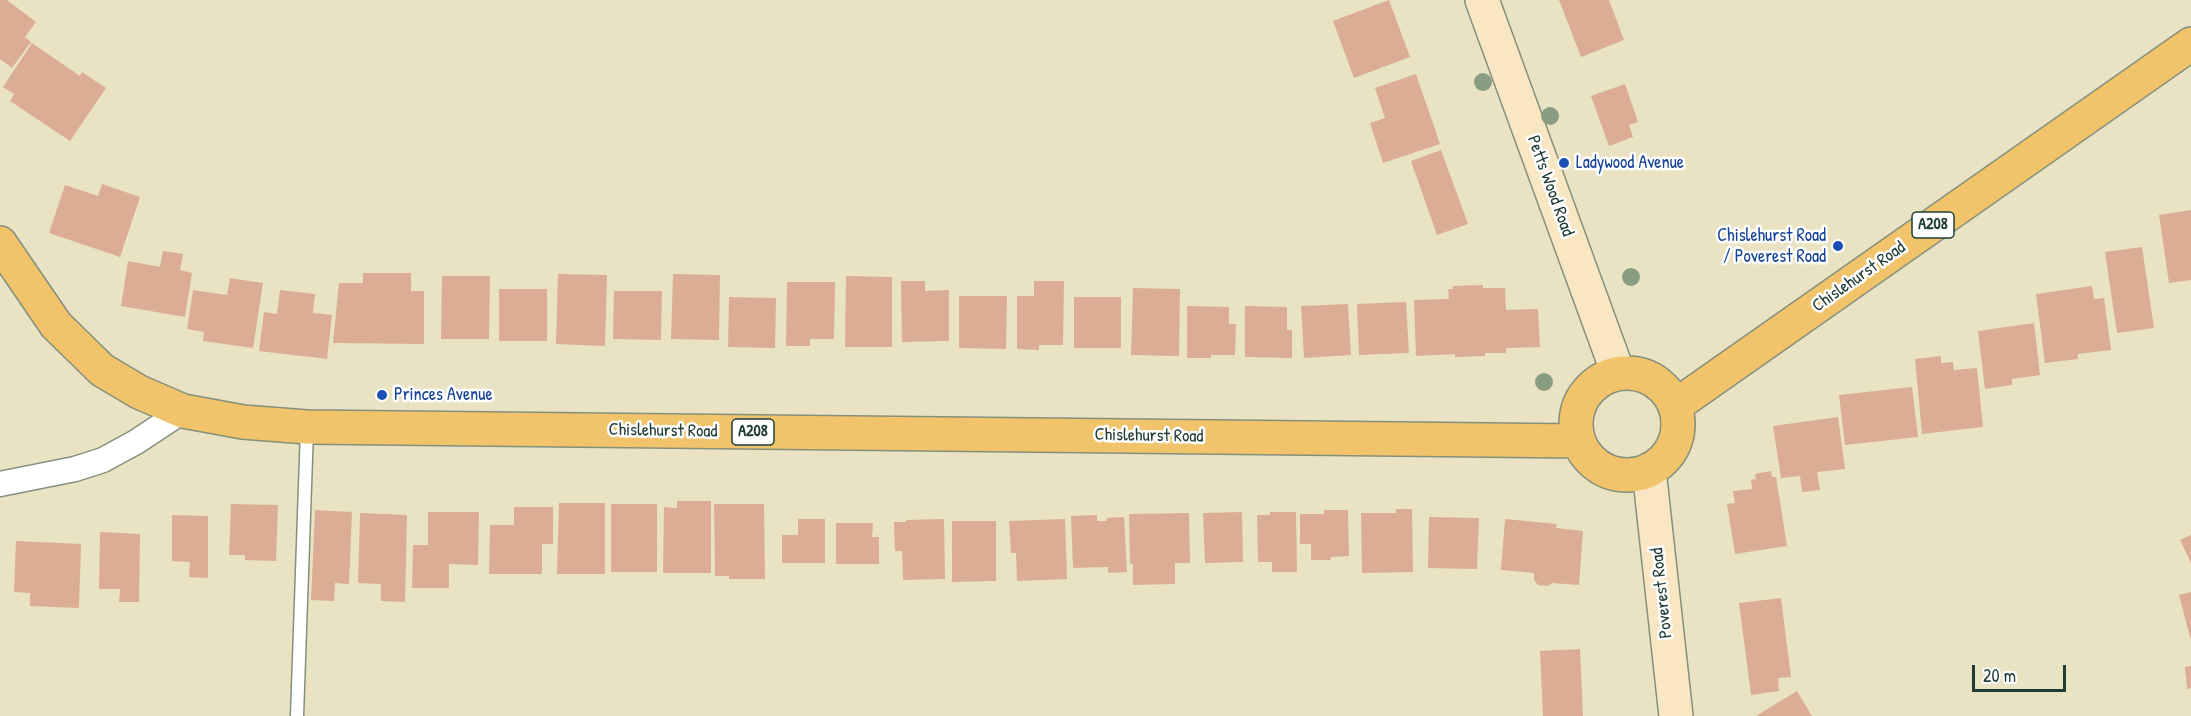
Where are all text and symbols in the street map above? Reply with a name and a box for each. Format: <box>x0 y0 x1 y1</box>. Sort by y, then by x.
street label: Petts Wood Road <box>1522 133 1578 239</box>
place label: Ladywood Avenue <box>1576 152 1684 174</box>
marker: Ladywood Avenue <box>1557 156 1571 170</box>
road number: A208 <box>1912 212 1954 238</box>
place label: Chislehurst Road / Poverest Road <box>1717 225 1826 268</box>
street label: Chislehurst Road <box>1808 237 1910 317</box>
marker: Chislehurst Road / Poverest Road <box>1831 239 1845 253</box>
place label: Princes Avenue <box>394 384 493 406</box>
marker: Princes Avenue <box>375 388 389 402</box>
street label: Chislehurst Road <box>608 419 718 443</box>
road number: A208 <box>732 419 774 445</box>
street label: Chislehurst Road <box>1094 424 1204 448</box>
street label: Poverest Road <box>1646 547 1678 639</box>
scale bar <box>1975 653 2070 691</box>
text: 20 m <box>1983 663 2016 688</box>

